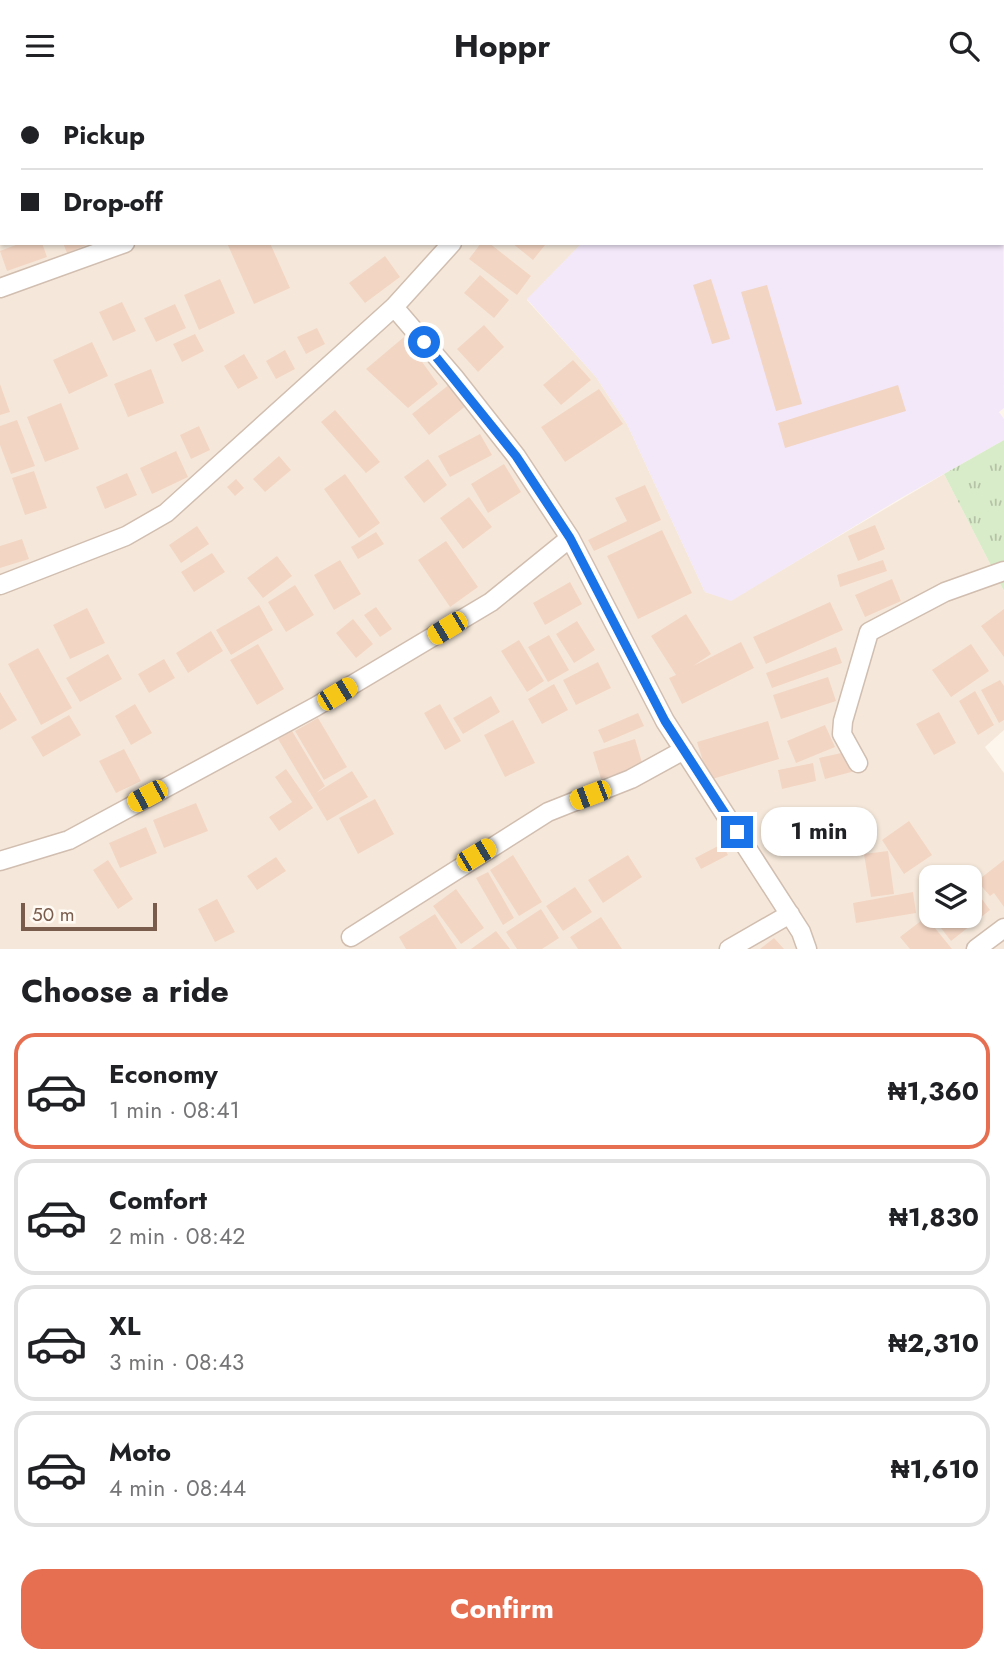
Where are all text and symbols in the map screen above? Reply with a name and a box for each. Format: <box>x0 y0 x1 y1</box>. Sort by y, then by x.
text: Hoppr <box>454 23 550 69</box>
icon: menu <box>21 27 59 65</box>
icon: search <box>945 27 983 65</box>
text: Pickup <box>63 116 145 154</box>
text: Drop-off <box>63 183 163 221</box>
route start <box>408 326 440 358</box>
car <box>424 608 471 648</box>
car <box>314 674 361 714</box>
car <box>124 777 171 815</box>
car <box>567 778 614 812</box>
callout: 1 min <box>762 807 877 857</box>
text: 1 min <box>790 814 848 848</box>
route end <box>721 816 753 848</box>
car <box>453 835 500 875</box>
map controls <box>919 865 982 928</box>
button: layers <box>919 865 982 928</box>
scale bar <box>21 900 158 932</box>
text: 50 m <box>32 901 75 928</box>
text: Choose a ride <box>21 968 229 1014</box>
text: Economy <box>109 1055 218 1093</box>
icon: car <box>25 1060 88 1123</box>
text: ₦1,360 <box>888 1072 979 1110</box>
text: 1 min · 08:41 <box>109 1093 240 1127</box>
text: Comfort <box>109 1181 207 1219</box>
icon: car <box>25 1186 88 1249</box>
text: ₦1,830 <box>889 1198 979 1236</box>
text: 2 min · 08:42 <box>109 1219 245 1253</box>
text: XL <box>109 1307 141 1345</box>
icon: car <box>25 1312 88 1375</box>
text: ₦2,310 <box>888 1324 979 1362</box>
text: 3 min · 08:43 <box>109 1345 244 1379</box>
text: Moto <box>109 1433 171 1471</box>
icon: car <box>25 1438 88 1501</box>
text: ₦1,610 <box>891 1450 979 1488</box>
text: 4 min · 08:44 <box>109 1471 246 1505</box>
button: Confirm <box>21 1569 983 1649</box>

